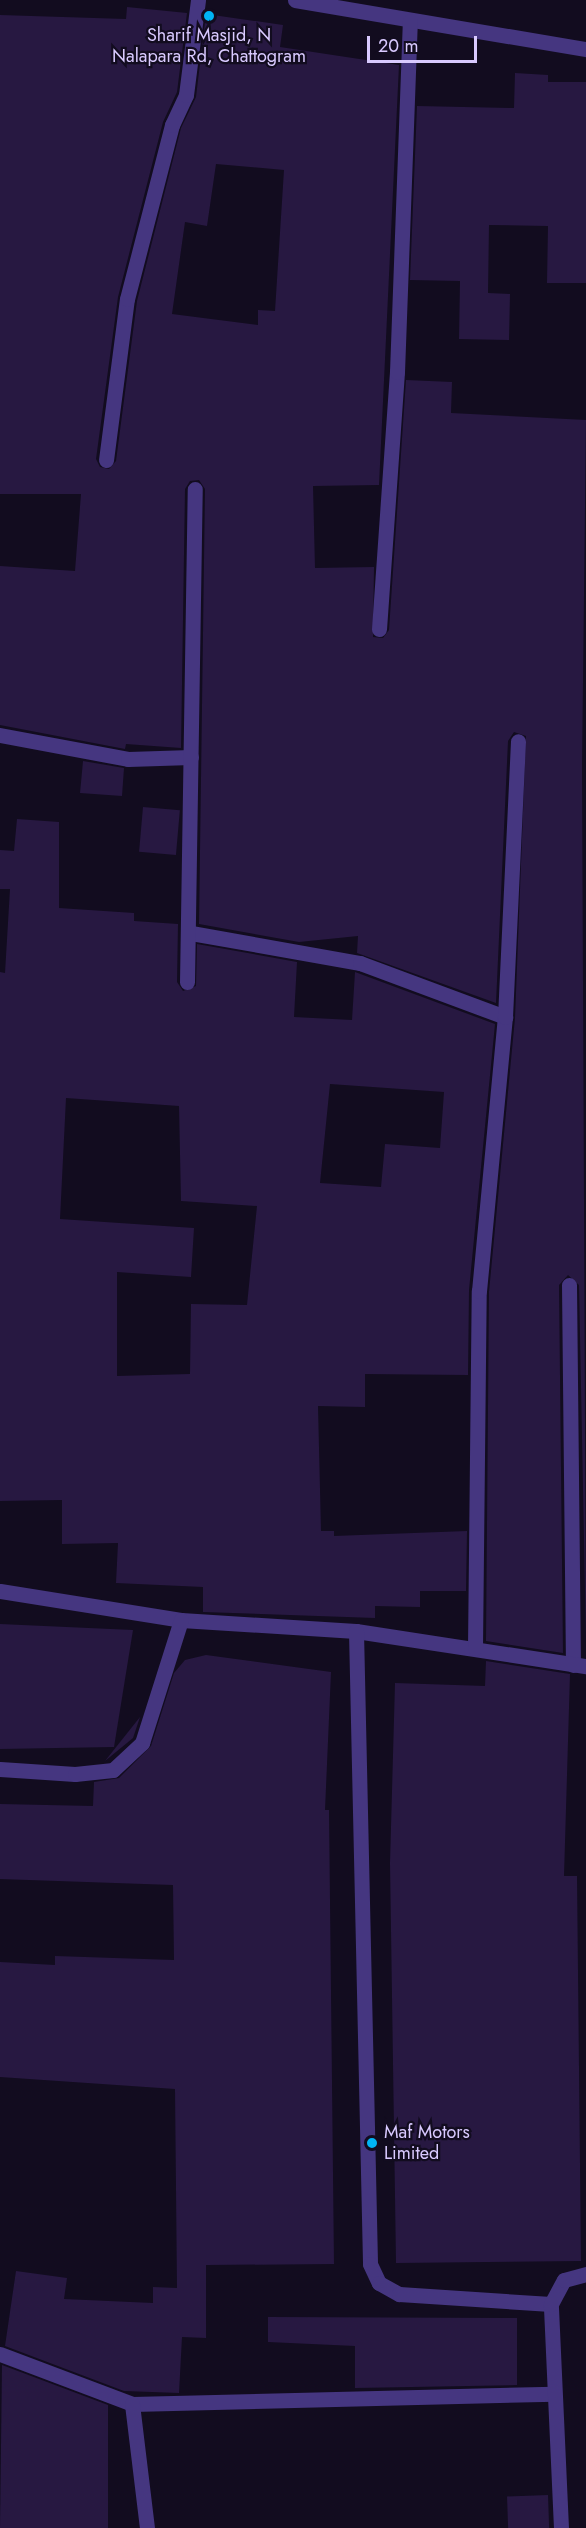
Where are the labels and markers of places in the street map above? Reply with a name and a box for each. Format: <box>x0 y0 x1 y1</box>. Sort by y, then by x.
marker: Sharif Masjid, N Nalapara Rd, Chattogram <box>202 9 216 23</box>
place label: Sharif Masjid, N Nalapara Rd, Chattogram <box>112 25 306 68</box>
place label: Maf Motors Limited <box>384 2122 470 2164</box>
marker: Maf Motors Limited <box>365 2136 379 2150</box>

